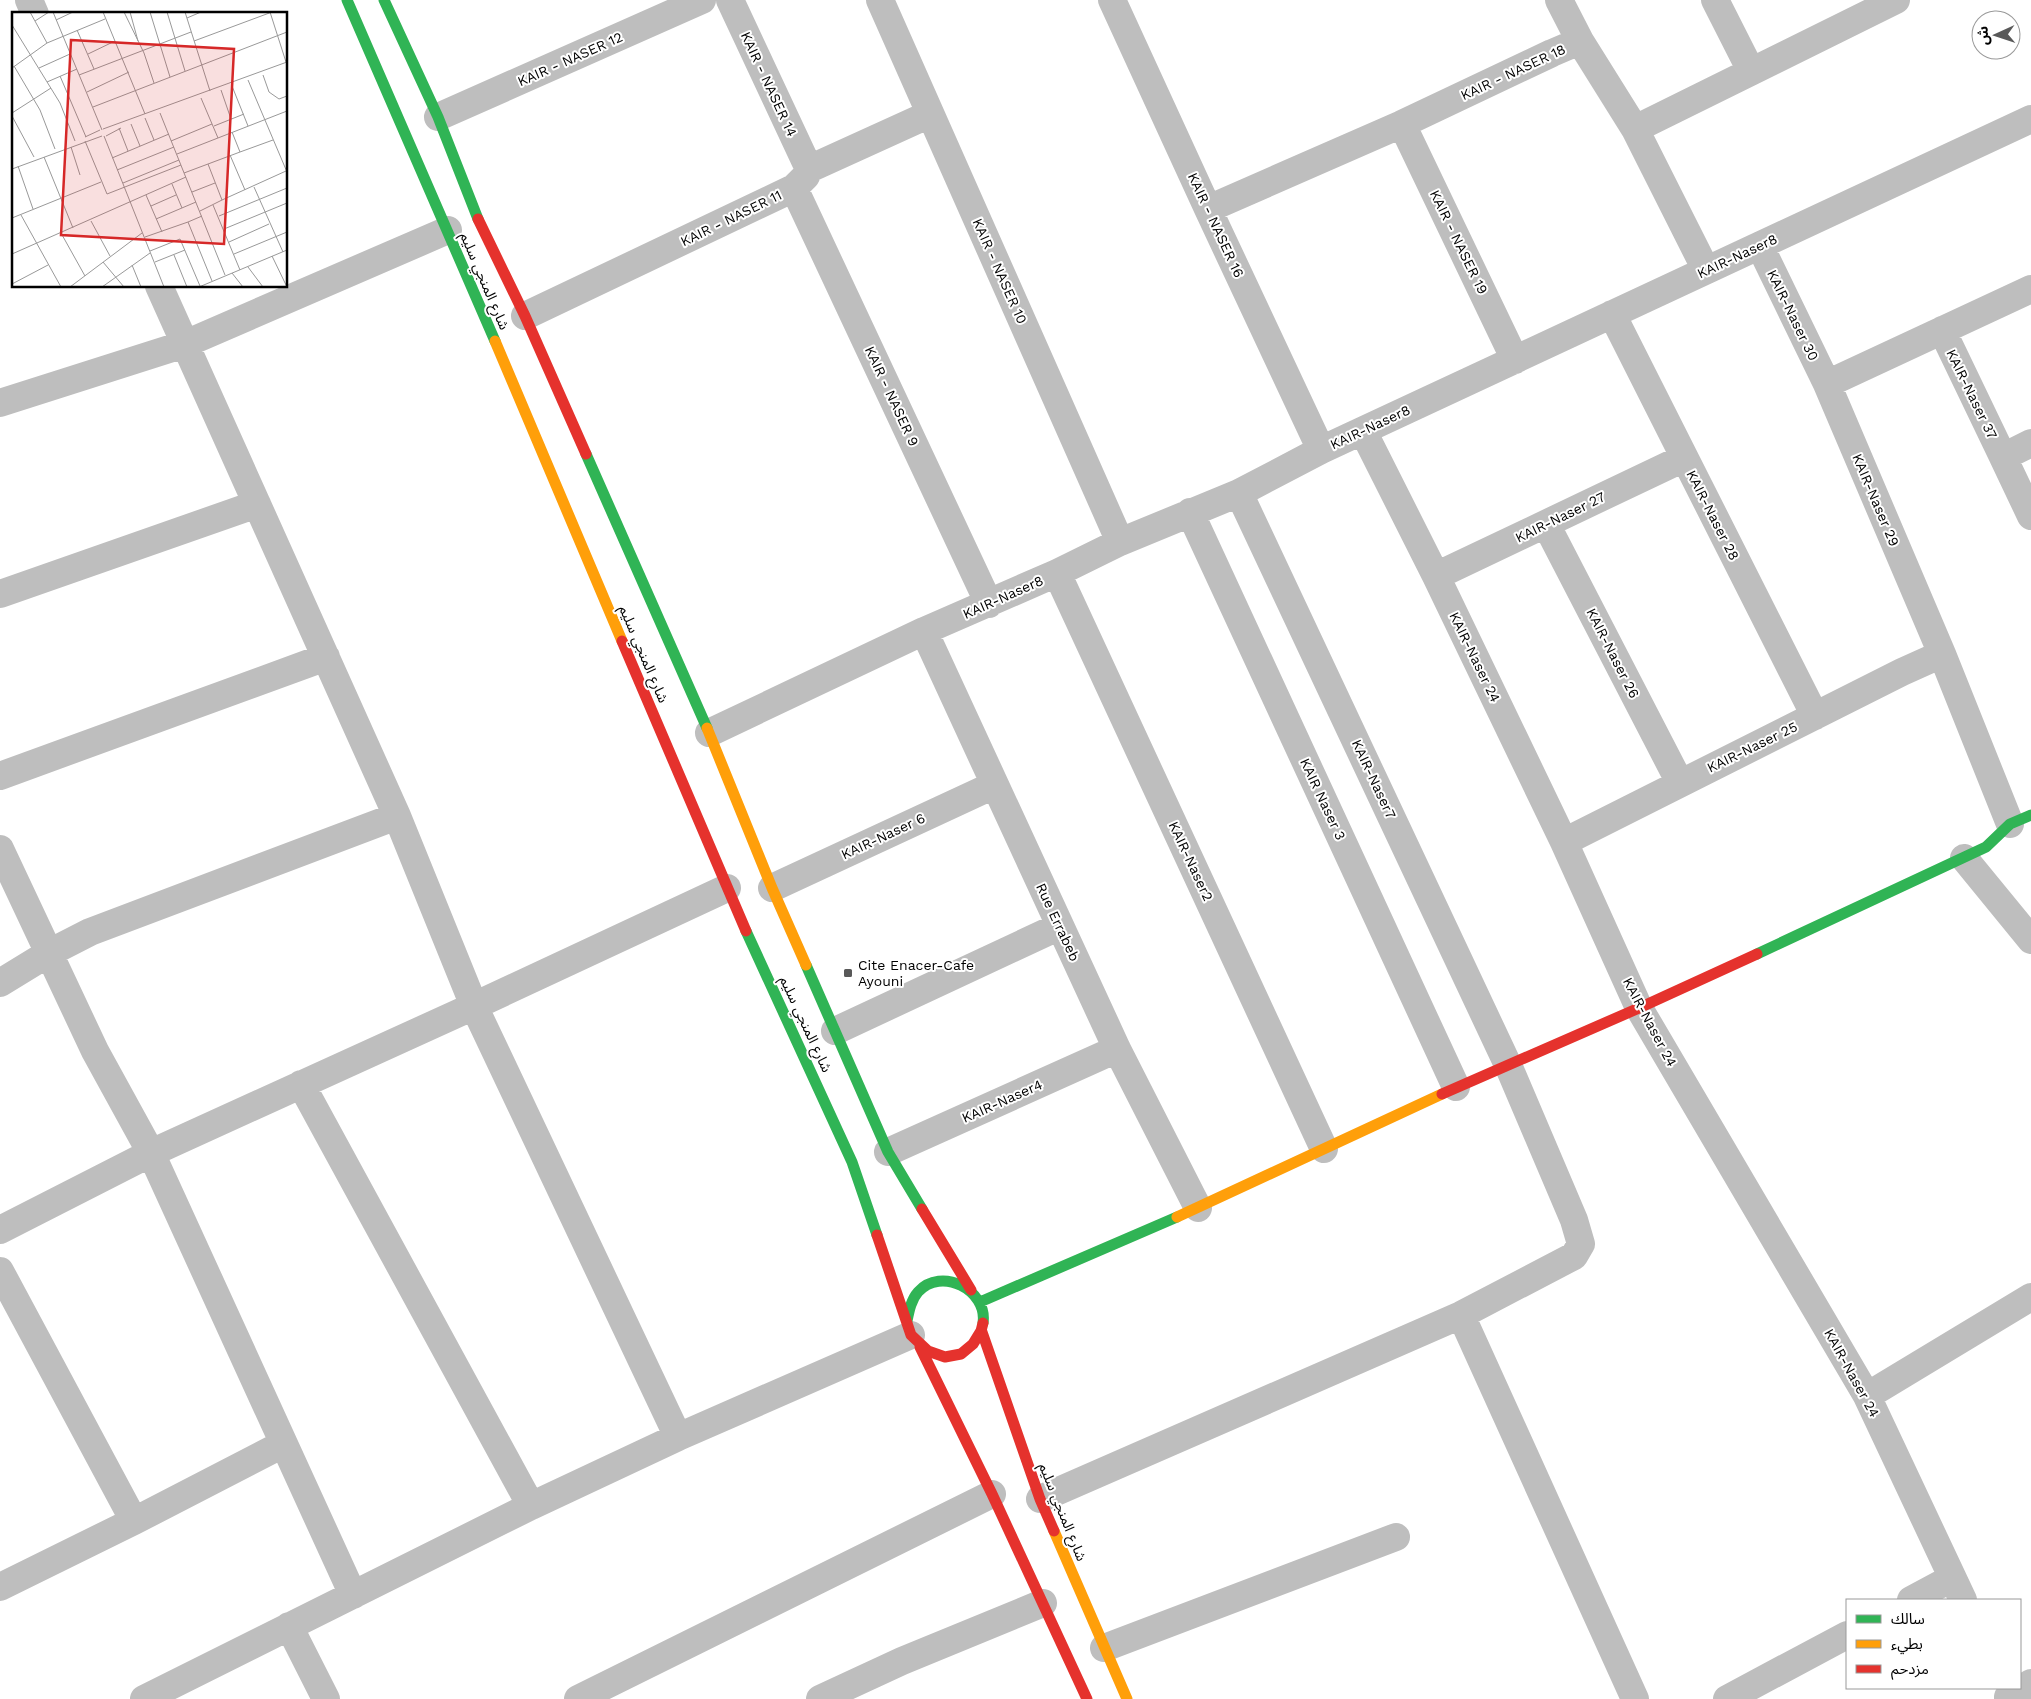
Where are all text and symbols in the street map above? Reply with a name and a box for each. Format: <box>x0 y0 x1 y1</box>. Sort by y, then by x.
north arrow <box>1971 10 2021 60</box>
inset map <box>12 12 288 288</box>
text: ش <box>1975 26 1992 46</box>
street label: KAIR - NASER 12 <box>515 29 625 89</box>
street label: KAIR - NASER 14 <box>738 29 800 139</box>
street label: KAIR - NASER 18 <box>1458 41 1568 103</box>
street label: KAIR - NASER 16 <box>1185 170 1247 280</box>
street label: KAIR - NASER 11 <box>678 187 784 249</box>
street label: KAIR - NASER 19 <box>1427 187 1491 297</box>
street label: KAIR - NASER 10 <box>970 216 1030 326</box>
street label: شارع المنجي سليم <box>454 230 513 333</box>
street label: KAIR-Naser8 <box>1694 230 1780 282</box>
street label: KAIR-Naser 30 <box>1764 267 1822 363</box>
street label: KAIR - NASER 9 <box>862 343 922 449</box>
street label: KAIR-Naser 37 <box>1943 347 2001 442</box>
street label: KAIR-Naser8 <box>1327 401 1413 453</box>
street label: KAIR-Naser 29 <box>1849 451 1903 549</box>
street label: KAIR-Naser 28 <box>1683 467 1743 563</box>
street label: KAIR-Naser 27 <box>1512 488 1608 546</box>
street label: KAIR-Naser8 <box>960 572 1046 622</box>
street label: شارع المنجي سليم <box>613 603 672 706</box>
street label: KAIR-Naser 26 <box>1583 605 1643 701</box>
street label: KAIR-Naser 24 <box>1446 609 1504 705</box>
street label: KAIR-Naser 25 <box>1704 718 1800 776</box>
street label: KAIR-Naser7 <box>1349 737 1399 821</box>
street label: KAIR Naser 3 <box>1297 755 1349 843</box>
street label: KAIR-Naser 6 <box>839 810 927 862</box>
street label: KAIR-Naser2 <box>1166 819 1216 903</box>
street label: Rue Errabeb <box>1033 880 1083 964</box>
place label: Cite Enacer-Cafe Ayouni <box>858 957 974 989</box>
marker: Cite Enacer-Cafe Ayouni <box>842 967 854 979</box>
street label: شارع المنجي سليم <box>774 973 835 1076</box>
street label: KAIR-Naser 24 <box>1620 975 1680 1069</box>
street label: KAIR-Naser4 <box>959 1076 1045 1126</box>
street label: KAIR-Naser 24 <box>1821 1326 1883 1420</box>
street label: شارع المنجي سليم <box>1033 1461 1090 1565</box>
legend <box>1846 1599 2021 1689</box>
text: سالك <box>1891 1610 1925 1628</box>
text: بطيء <box>1891 1635 1923 1655</box>
text: مزدحم <box>1891 1660 1929 1680</box>

